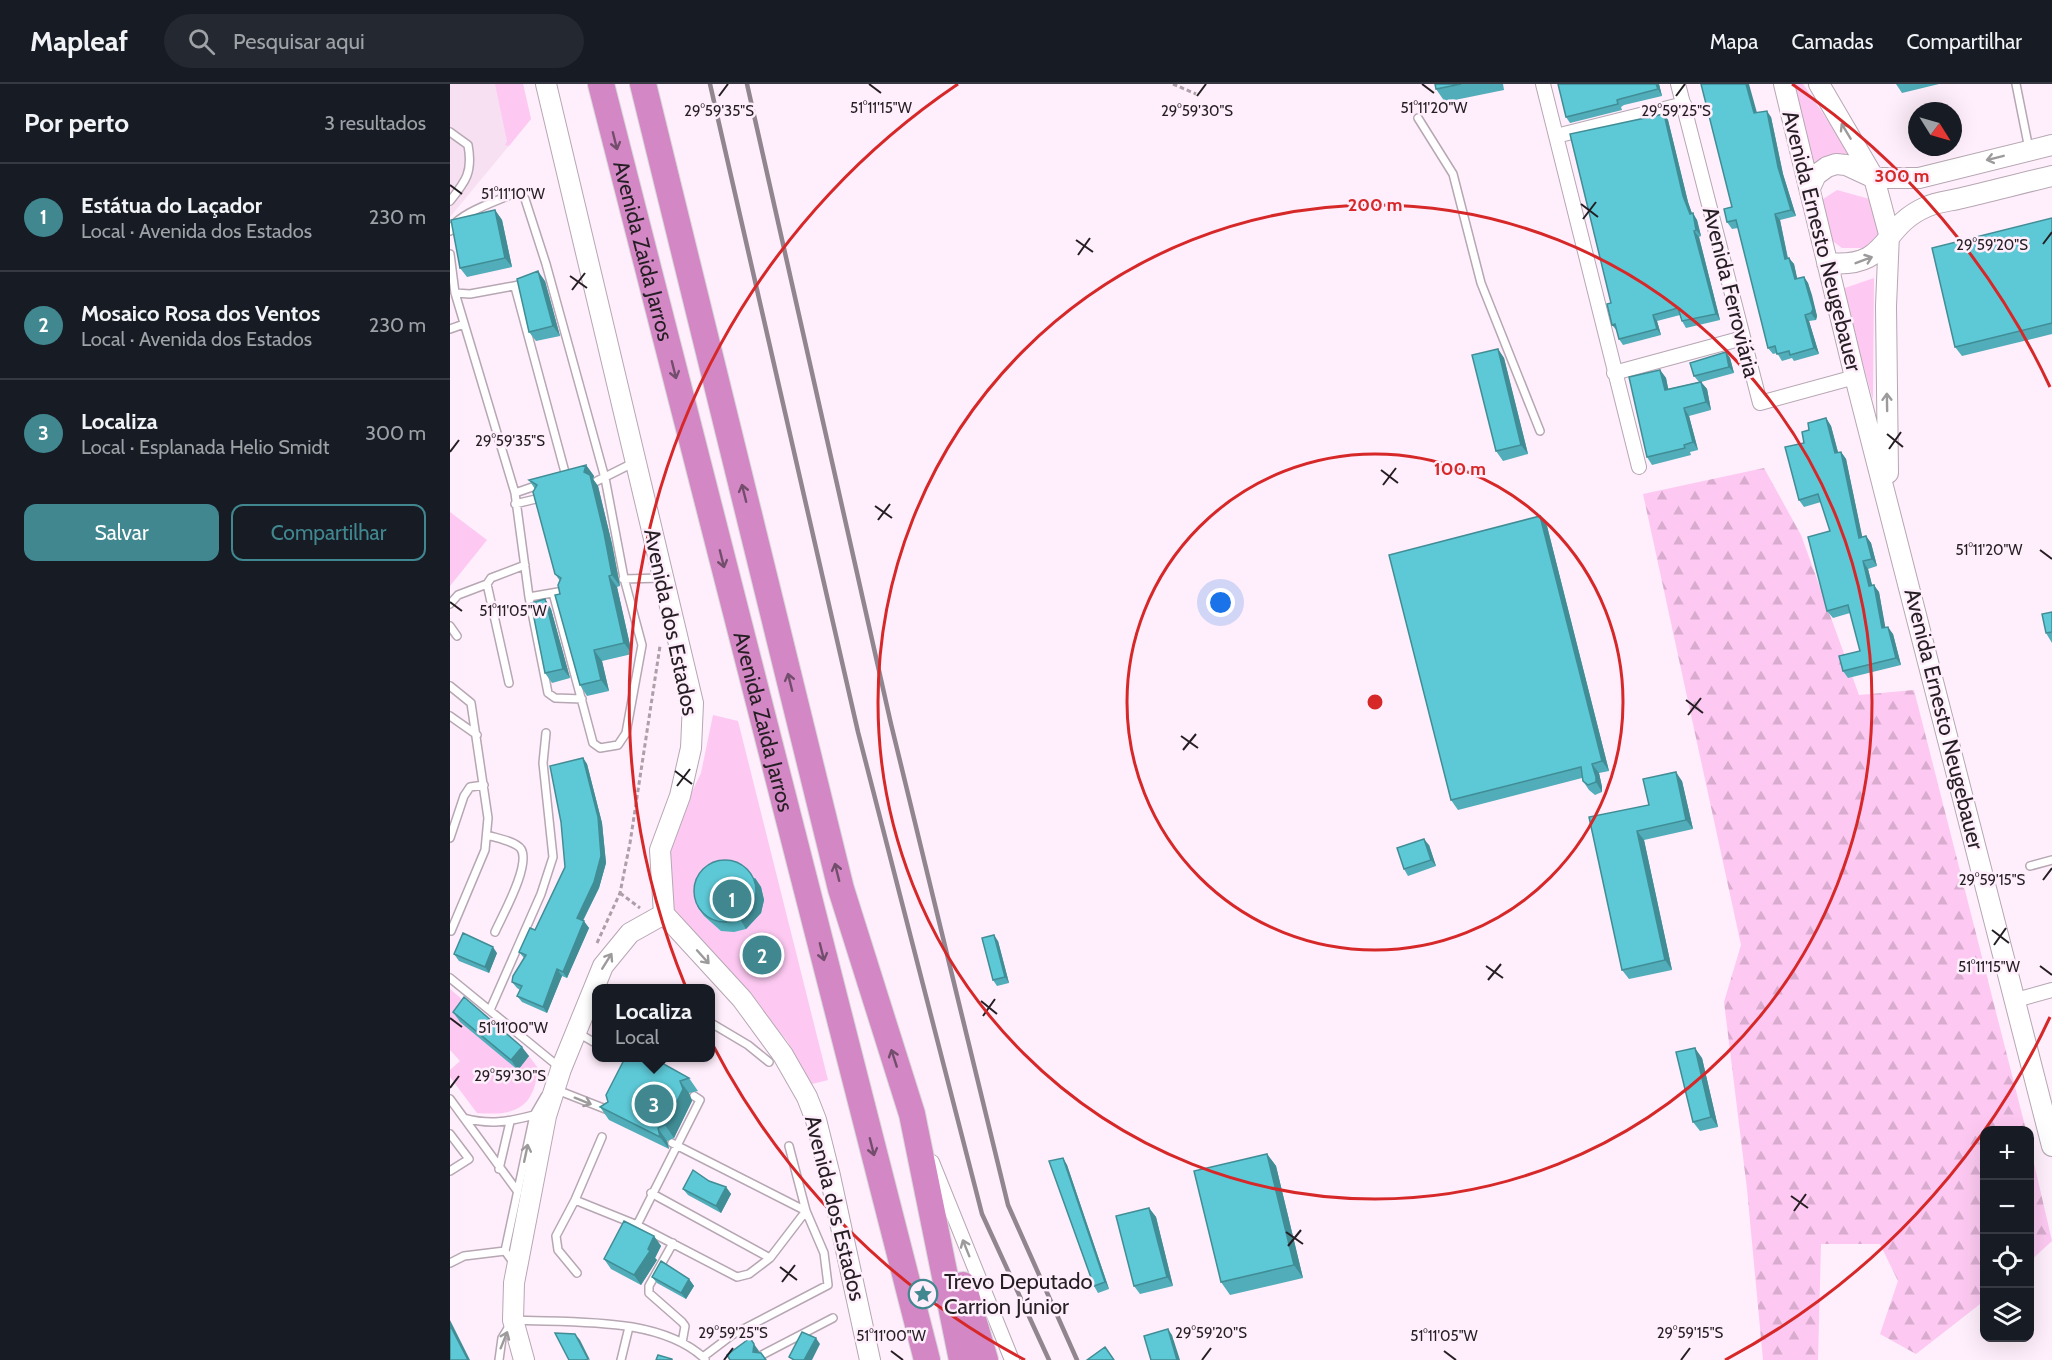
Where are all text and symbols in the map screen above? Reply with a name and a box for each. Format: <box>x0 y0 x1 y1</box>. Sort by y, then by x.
search box <box>164 14 584 68</box>
text: Mapleaf <box>30 24 128 58</box>
icon: search <box>185 25 218 58</box>
text: Pesquisar aqui <box>233 28 365 55</box>
text: Mapa <box>1710 29 1758 54</box>
text: Camadas <box>1791 29 1873 54</box>
text: Compartilhar <box>1906 29 2022 54</box>
text: 51°11'15"W <box>850 99 913 117</box>
text: 51°11'20"W <box>1400 99 1468 117</box>
text: 29°59'35"S <box>684 102 754 120</box>
text: 29°59'30"S <box>1161 102 1233 120</box>
text: 29°59'25"S <box>1641 102 1711 120</box>
north arrow <box>1908 102 1962 156</box>
text: Por perto <box>24 107 129 139</box>
street label: Avenida Ernesto Neugebauer <box>1776 108 1868 374</box>
text: 3 resultados <box>324 111 426 135</box>
one-way arrow <box>1840 123 1852 140</box>
one-way arrow <box>610 131 622 150</box>
one-way arrow <box>1986 153 2005 165</box>
street label: Avenida Zaida Jarros <box>608 158 680 344</box>
text: 300 m <box>1875 165 1929 187</box>
text: 51°11'10"W <box>481 185 546 203</box>
text: Estátua do Laçador <box>81 192 262 219</box>
text: 200 m <box>1348 194 1402 216</box>
street label: Avenida Ferroviária <box>1697 204 1765 381</box>
text: 1 <box>40 205 47 229</box>
text: 230 m <box>369 205 426 229</box>
text: Local · Avenida dos Estados <box>81 219 312 243</box>
text: 29°59'20"S <box>1956 236 2028 254</box>
one-way arrow <box>1854 254 1872 265</box>
text: Mosaico Rosa dos Ventos <box>81 300 320 327</box>
text: 2 <box>38 313 49 337</box>
text: 230 m <box>369 313 426 337</box>
text: Local · Avenida dos Estados <box>81 327 312 351</box>
one-way arrow <box>668 361 680 380</box>
one-way arrow <box>1881 393 1893 413</box>
text: Localiza <box>81 408 158 435</box>
text: 3 <box>38 421 49 445</box>
text: 300 m <box>365 421 426 445</box>
text: 29°59'35"S <box>475 432 545 450</box>
text: Local · Esplanada Helio Smidt <box>81 435 329 459</box>
text: 100 m <box>1434 458 1486 480</box>
one-way arrow <box>737 484 749 503</box>
button: Salvar <box>24 504 219 561</box>
button: Compartilhar <box>231 504 426 561</box>
street label: Avenida dos Estados <box>638 526 704 718</box>
text: 51°11'20"W <box>1955 541 2023 559</box>
one-way arrow <box>717 550 728 569</box>
street label: Avenida Ernesto Neugebauer <box>1898 586 1990 852</box>
your location <box>1206 588 1235 617</box>
text: 51°11'05"W <box>479 602 547 620</box>
street label: Avenida Zaida Jarros <box>728 629 800 815</box>
one-way arrow <box>784 673 796 692</box>
centre of rings <box>1365 692 1385 712</box>
one-way arrow <box>830 863 842 882</box>
text: 29°59'15"S <box>1959 871 2026 889</box>
pin: 1 <box>712 876 752 922</box>
pin: 2 <box>742 932 782 978</box>
one-way arrow <box>817 942 829 961</box>
one-way arrow <box>696 949 710 964</box>
one-way arrow <box>602 953 614 970</box>
text: 51°11'15"W <box>1958 958 2021 976</box>
popup <box>592 984 715 1062</box>
text: Localiza <box>615 998 692 1025</box>
text: 51°11'00"W <box>478 1019 549 1037</box>
text: Local <box>615 1025 659 1049</box>
one-way arrow <box>888 1049 899 1068</box>
text: 29°59'30"S <box>474 1067 546 1085</box>
pin: 3 <box>634 1082 674 1126</box>
one-way arrow <box>574 1096 592 1107</box>
street label: Avenida dos Estados <box>799 1112 871 1304</box>
map controls <box>1980 1126 2034 1342</box>
button: + <box>1980 1126 2034 1180</box>
one-way arrow <box>867 1137 878 1156</box>
one-way arrow <box>521 1144 532 1163</box>
button: − <box>1980 1180 2034 1234</box>
button: locate <box>1980 1234 2034 1288</box>
one-way arrow <box>960 1239 971 1257</box>
place label: Trevo Deputado Carrion Júnior <box>944 1268 1093 1320</box>
place icon: Trevo Deputado Carrion Júnior <box>907 1278 939 1310</box>
button: layers <box>1980 1288 2034 1342</box>
text: 29°59'25"S <box>698 1324 768 1342</box>
text: 29°59'20"S <box>1175 1324 1247 1342</box>
text: 29°59'15"S <box>1657 1324 1724 1342</box>
text: 51°11'00"W <box>856 1327 927 1345</box>
text: 51°11'05"W <box>1410 1327 1478 1345</box>
one-way arrow <box>499 1331 510 1349</box>

